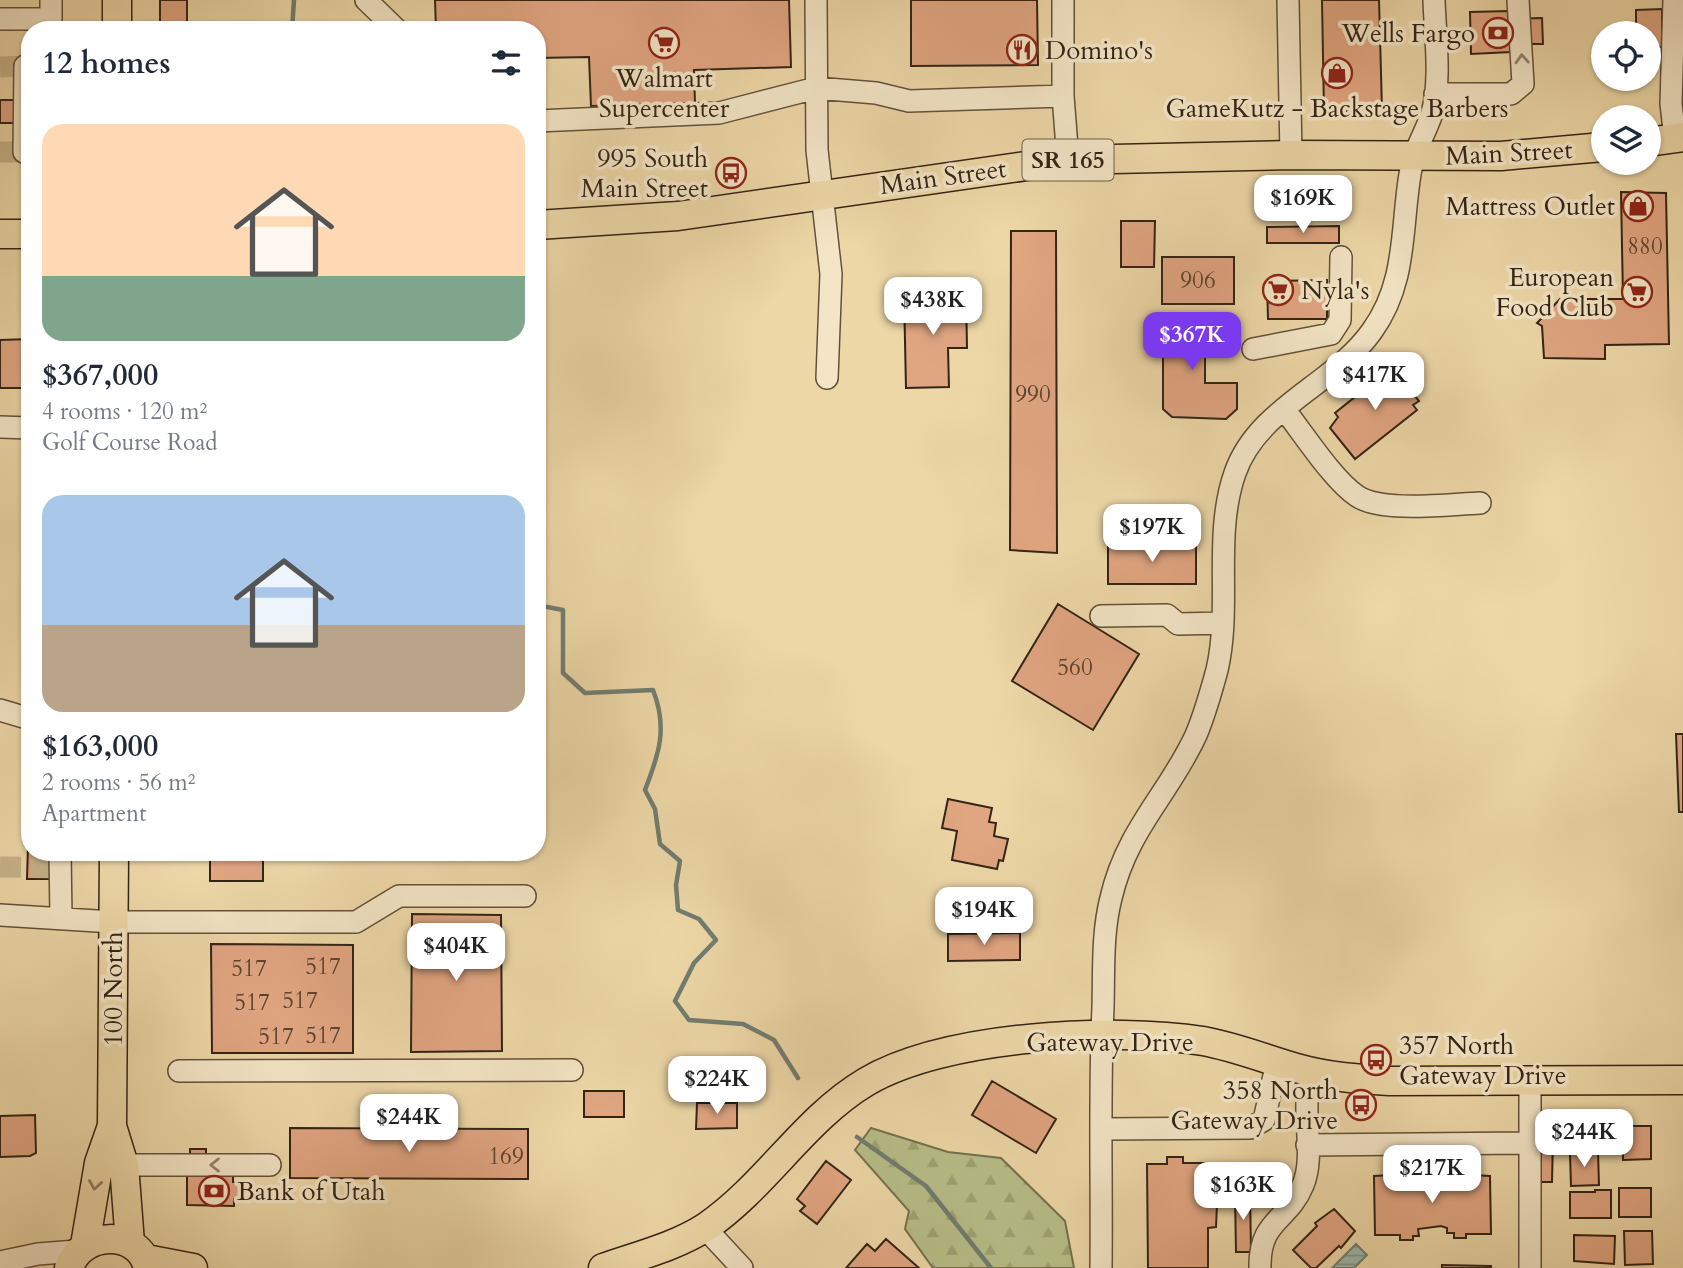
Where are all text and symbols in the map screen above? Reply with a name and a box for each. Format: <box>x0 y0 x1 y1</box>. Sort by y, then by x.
place label: Wells Fargo <box>1340 16 1475 51</box>
bank icon: Wells Fargo <box>1481 16 1515 50</box>
map controls <box>1591 21 1661 175</box>
button: locate <box>1591 21 1661 91</box>
supermarket icon: Walmart Supercenter <box>647 26 681 60</box>
restaurant icon: Domino's <box>1005 33 1039 67</box>
place label: Domino's <box>1045 33 1153 68</box>
text: 12 homes <box>42 43 171 84</box>
icon: filters <box>487 44 525 82</box>
one-way arrow <box>1514 53 1529 64</box>
shop icon: GameKutz - Backstage Barbers <box>1320 56 1354 90</box>
place label: Walmart Supercenter <box>599 61 730 126</box>
place label: GameKutz - Backstage Barbers <box>1165 91 1509 126</box>
button: layers <box>1591 105 1661 175</box>
street label: Main Street <box>1444 132 1574 174</box>
road number: SR 165 <box>1023 140 1114 180</box>
place label: 995 South Main Street <box>581 141 708 206</box>
street label: Main Street <box>878 151 1008 203</box>
bus stop icon: 995 South Main Street <box>714 156 748 190</box>
icon: home <box>221 169 347 295</box>
pin: $169K <box>1254 176 1352 235</box>
text: $169K <box>1270 182 1336 213</box>
place label: Mattress Outlet <box>1446 189 1615 224</box>
shop icon: Mattress Outlet <box>1621 189 1655 223</box>
house number: 880 <box>1627 231 1663 262</box>
place label: European Food Club <box>1496 260 1614 325</box>
house number: 906 <box>1180 265 1216 296</box>
supermarket icon: Nyla's <box>1261 273 1295 307</box>
place label: Nyla's <box>1301 273 1369 308</box>
supermarket icon: European Food Club <box>1620 275 1654 309</box>
pin: $438K <box>884 278 982 337</box>
text: $438K <box>900 284 966 315</box>
pin: $367K <box>1143 312 1241 372</box>
text: $367K <box>1159 319 1225 350</box>
pin: $417K <box>1326 352 1424 412</box>
text: $367,000 <box>42 355 158 396</box>
text: $417K <box>1342 359 1408 390</box>
house number: 990 <box>1015 379 1051 410</box>
text: 4 rooms · 120 m² <box>42 396 207 427</box>
text: Golf Course Road <box>42 427 218 458</box>
pin: $197K <box>1103 504 1201 564</box>
text: $197K <box>1119 511 1185 542</box>
icon: home <box>221 540 347 666</box>
house number: 560 <box>1057 652 1093 683</box>
text: $163,000 <box>42 726 158 767</box>
text: 2 rooms · 56 m² <box>42 767 195 798</box>
text: Apartment <box>42 798 146 829</box>
pin: $194K <box>935 888 1033 947</box>
text: $194K <box>951 894 1017 925</box>
pin: $404K <box>407 923 505 983</box>
text: $404K <box>423 930 489 961</box>
street label: 100 North <box>96 931 131 1047</box>
house number: 517 <box>305 951 341 982</box>
house number: 517 <box>231 953 267 984</box>
house number: 517 <box>282 985 318 1016</box>
house number: 517 <box>234 987 270 1018</box>
house number: 517 <box>305 1020 341 1051</box>
house number: 517 <box>258 1021 294 1052</box>
street label: Gateway Drive <box>1026 1025 1194 1060</box>
place label: 357 North Gateway Drive <box>1399 1028 1567 1093</box>
bus stop icon: 357 North Gateway Drive <box>1359 1043 1393 1077</box>
pin: $224K <box>668 1056 766 1116</box>
text: $224K <box>684 1063 750 1094</box>
place label: 358 North Gateway Drive <box>1170 1073 1338 1138</box>
bus stop icon: 358 North Gateway Drive <box>1344 1088 1378 1122</box>
pin: $244K <box>360 1094 458 1154</box>
text: $244K <box>376 1101 442 1132</box>
pin: $244K <box>1535 1110 1633 1169</box>
text: $244K <box>1551 1116 1617 1147</box>
house number: 169 <box>488 1141 524 1172</box>
pin: $217K <box>1383 1146 1481 1205</box>
text: $217K <box>1399 1152 1465 1183</box>
one-way arrow <box>209 1157 220 1173</box>
pin: $163K <box>1194 1162 1292 1222</box>
text: $163K <box>1210 1169 1276 1200</box>
bank icon: Bank of Utah <box>197 1174 231 1208</box>
place label: Bank of Utah <box>237 1174 385 1209</box>
one-way arrow <box>88 1179 103 1191</box>

